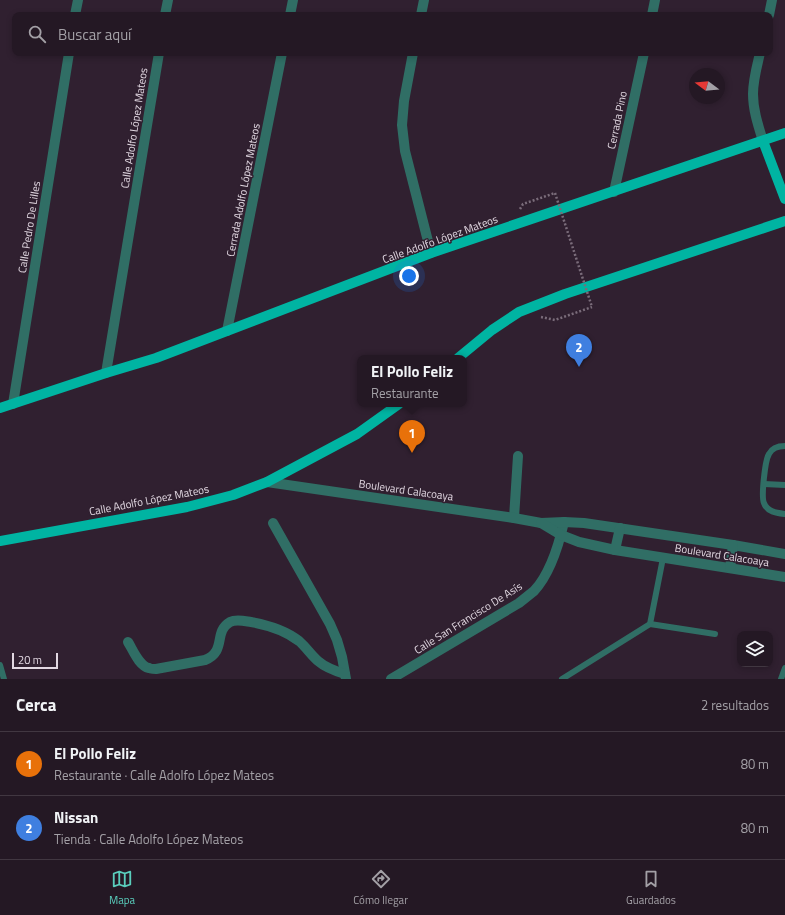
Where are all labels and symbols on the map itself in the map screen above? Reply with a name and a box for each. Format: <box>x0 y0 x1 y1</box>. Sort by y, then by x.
street label: Calle Adolfo López Mateos <box>117 67 151 189</box>
north arrow <box>689 68 725 104</box>
street label: Cerrada Pino <box>603 89 631 150</box>
street label: Cerrada Adolfo López Mateos <box>222 122 264 258</box>
street label: Calle Pedro De Lilles <box>14 180 44 274</box>
street label: Calle Adolfo López Mateos <box>380 211 500 267</box>
your location <box>399 266 419 286</box>
pin: 2 <box>566 334 592 367</box>
pin: 1 <box>399 420 425 453</box>
street label: Boulevard Calacoaya <box>358 475 455 505</box>
street label: Calle Adolfo López Mateos <box>88 481 210 519</box>
street label: Boulevard Calacoaya <box>674 540 771 570</box>
street label: Calle San Francisco De Asís <box>411 578 525 658</box>
scale bar <box>12 651 58 670</box>

